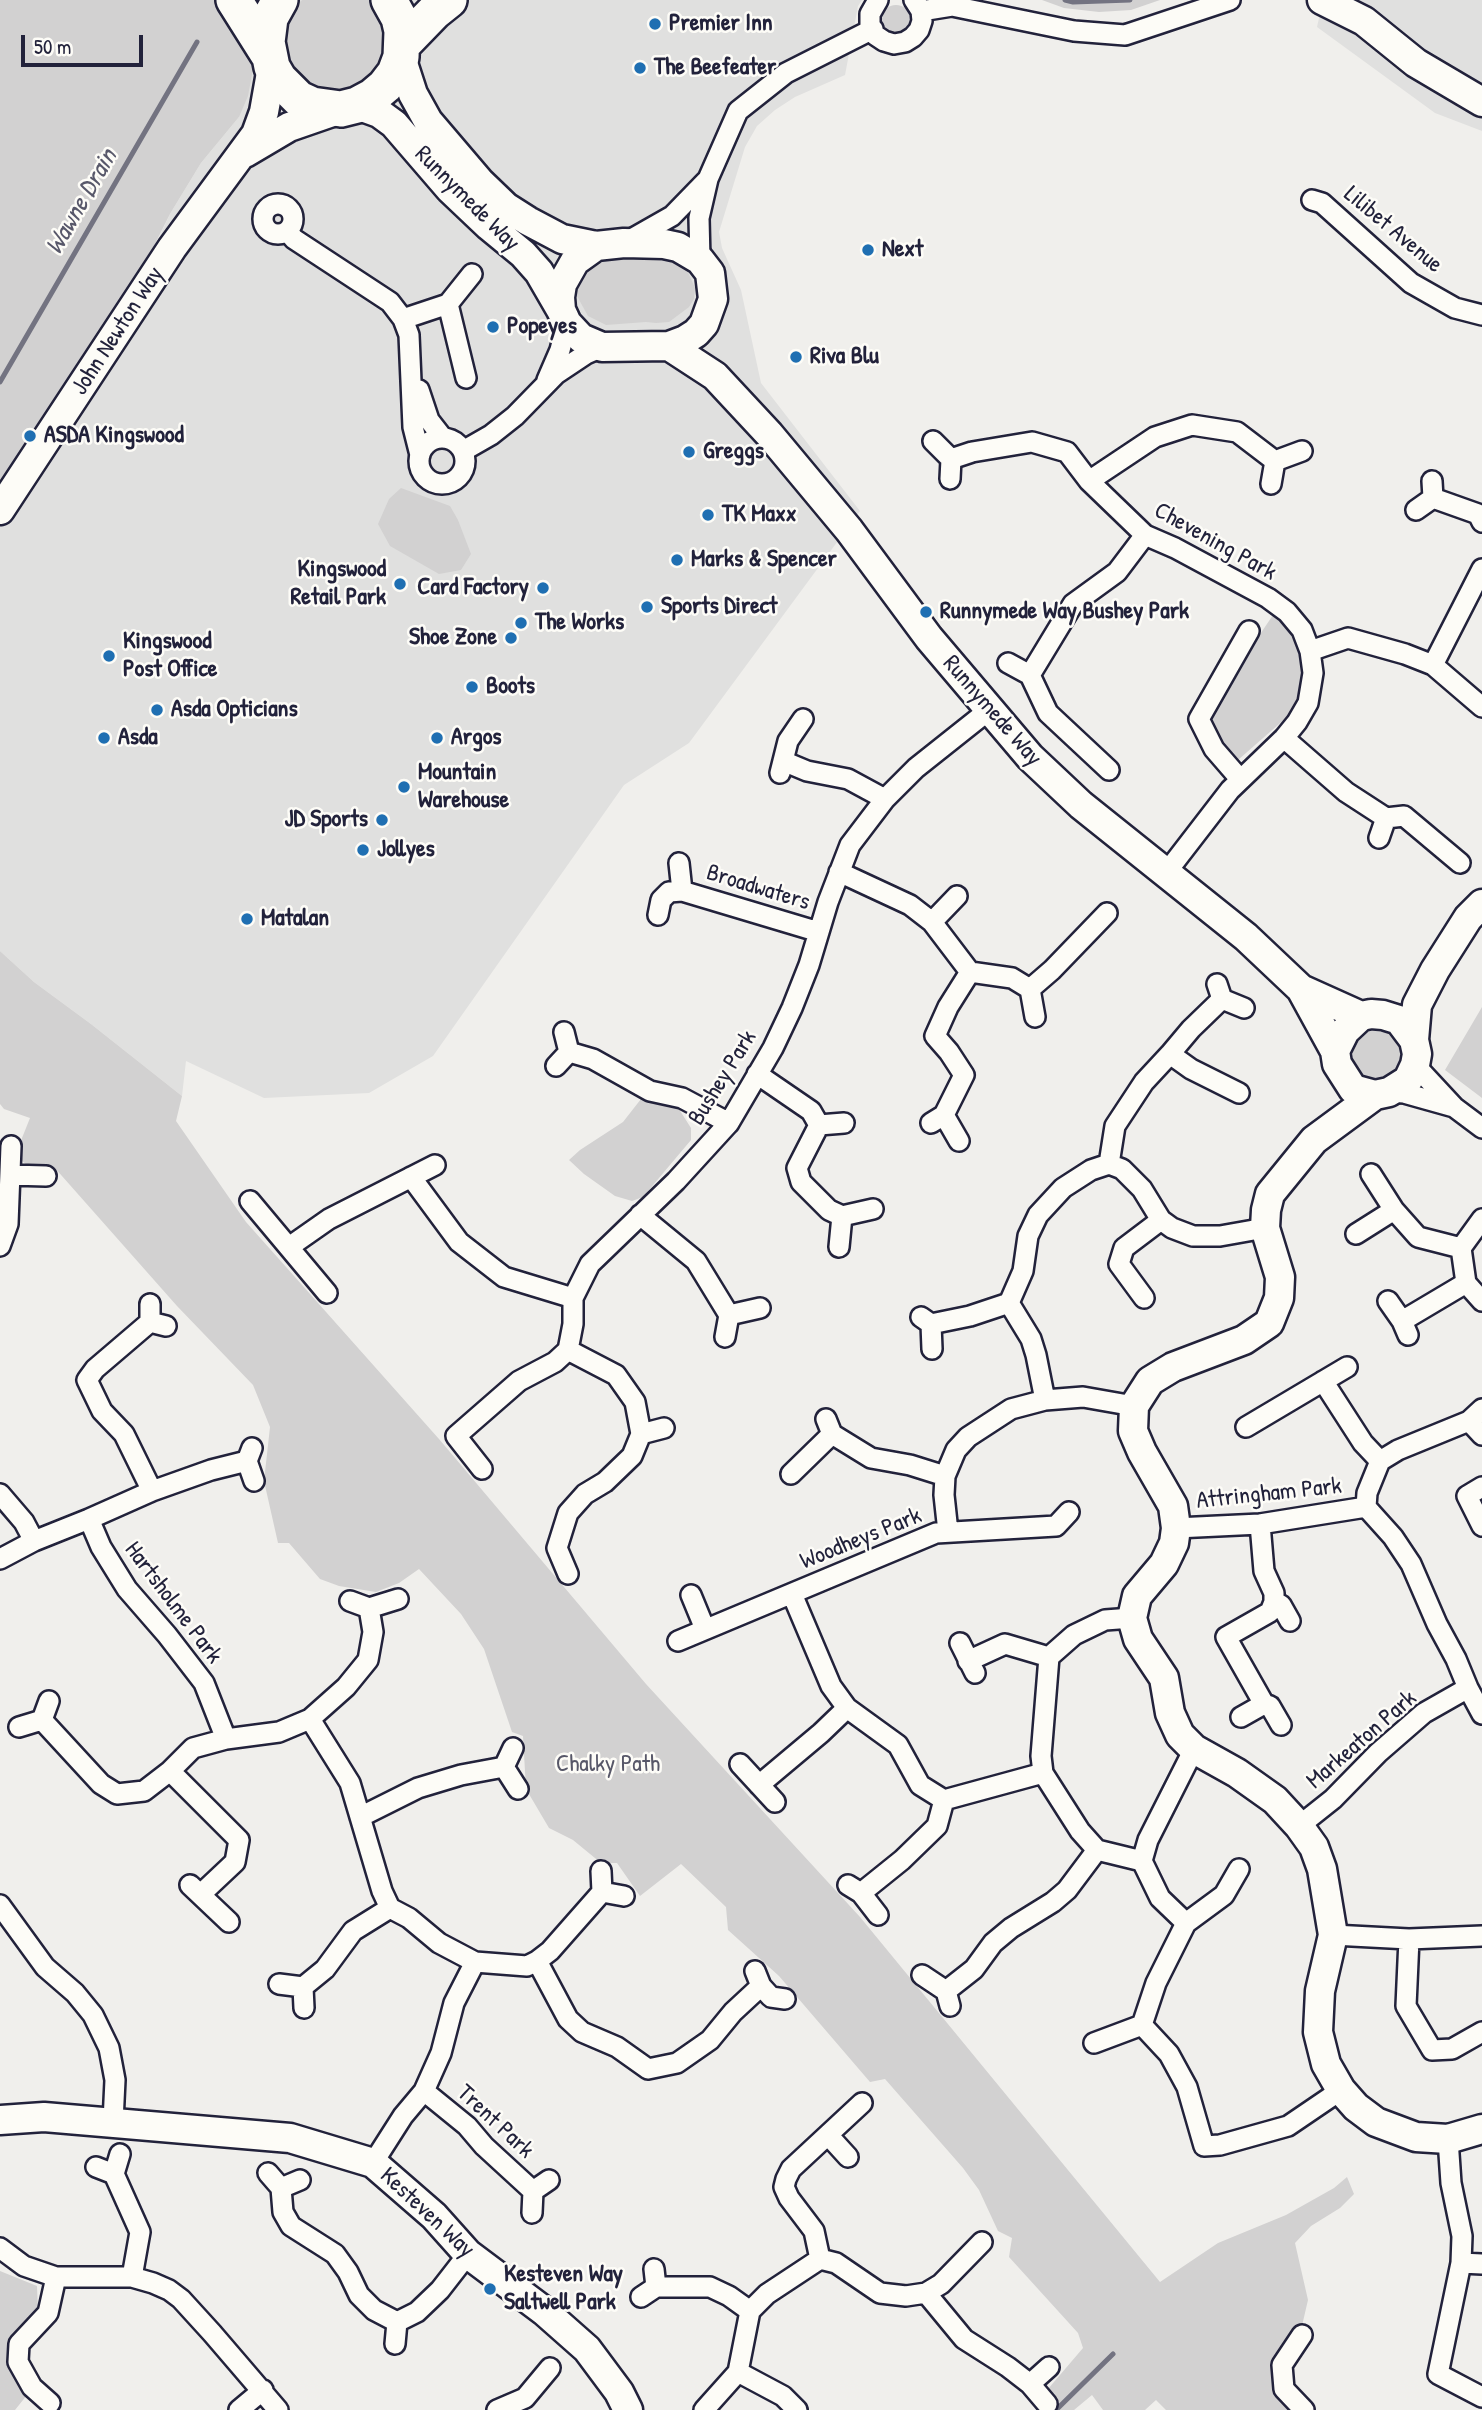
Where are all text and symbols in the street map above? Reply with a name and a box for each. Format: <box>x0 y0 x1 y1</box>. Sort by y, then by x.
place label: Premier Inn <box>669 10 773 38</box>
marker: Premier Inn <box>647 16 663 32</box>
scale bar <box>24 21 147 65</box>
text: 50 m <box>34 32 71 61</box>
place label: The Beefeater <box>654 54 776 82</box>
marker: The Beefeater <box>632 60 648 76</box>
street label: Runnymede Way <box>408 140 526 258</box>
water label: Wawne Drain <box>39 144 125 260</box>
street label: Lilibet Avenue <box>1338 180 1448 280</box>
place label: Next <box>882 236 923 264</box>
marker: Next <box>860 242 876 258</box>
street label: John Newton Way <box>66 261 170 401</box>
place label: Popeyes <box>507 313 577 341</box>
marker: Popeyes <box>485 319 501 335</box>
place label: Riva Blu <box>810 343 879 371</box>
marker: Riva Blu <box>788 349 804 365</box>
place label: ASDA Kingswood <box>44 422 184 450</box>
marker: ASDA Kingswood <box>22 428 38 444</box>
place label: Greggs <box>703 438 764 466</box>
marker: Greggs <box>681 444 697 460</box>
street label: Chevening Park <box>1149 497 1281 587</box>
place label: TK Maxx <box>722 501 796 529</box>
marker: TK Maxx <box>700 507 716 523</box>
place label: Marks & Spencer <box>691 546 837 574</box>
marker: Marks & Spencer <box>669 552 685 568</box>
place label: Kingswood Retail Park <box>290 556 386 612</box>
place label: Card Factory <box>417 574 529 602</box>
marker: Kingswood Retail Park <box>392 576 408 592</box>
marker: Card Factory <box>535 580 551 596</box>
place label: Sports Direct <box>661 593 777 621</box>
place label: Runnymede Way Bushey Park <box>940 598 1189 626</box>
marker: Sports Direct <box>639 599 655 615</box>
marker: Runnymede Way Bushey Park <box>918 604 934 620</box>
place label: The Works <box>535 609 624 637</box>
marker: The Works <box>513 615 529 631</box>
place label: Shoe Zone <box>409 624 497 652</box>
place label: Kingswood Post Office <box>123 628 217 684</box>
marker: Shoe Zone <box>503 630 519 646</box>
marker: Kingswood Post Office <box>101 648 117 664</box>
street label: Runnymede Way <box>936 650 1048 772</box>
place label: Boots <box>486 673 535 701</box>
marker: Boots <box>464 679 480 695</box>
place label: Asda Opticians <box>171 696 298 724</box>
marker: Asda Opticians <box>149 702 165 718</box>
place label: Asda <box>118 724 158 752</box>
place label: Argos <box>451 724 502 752</box>
marker: Asda <box>96 730 112 746</box>
marker: Argos <box>429 730 445 746</box>
place label: Mountain Warehouse <box>418 759 509 815</box>
marker: Mountain Warehouse <box>396 779 412 795</box>
place label: JD Sports <box>285 806 368 834</box>
marker: JD Sports <box>374 812 390 828</box>
place label: Jollyes <box>377 836 435 864</box>
marker: Jollyes <box>355 842 371 858</box>
street label: Broadwaters <box>703 859 813 917</box>
place label: Matalan <box>261 905 329 933</box>
marker: Matalan <box>239 911 255 927</box>
street label: Bushey Park <box>683 1025 763 1131</box>
street label: Attringham Park <box>1195 1472 1343 1516</box>
street label: Woodheys Park <box>796 1502 926 1576</box>
street label: Hartsholme Park <box>118 1536 228 1670</box>
street label: Markeaton Park <box>1301 1684 1423 1796</box>
park label: Chalky Path <box>556 1751 660 1779</box>
street label: Trent Park <box>451 2079 539 2165</box>
street label: Kesteven Way <box>374 2162 480 2264</box>
place label: Kesteven Way Saltwell Park <box>504 2261 623 2317</box>
marker: Kesteven Way Saltwell Park <box>482 2281 498 2297</box>

